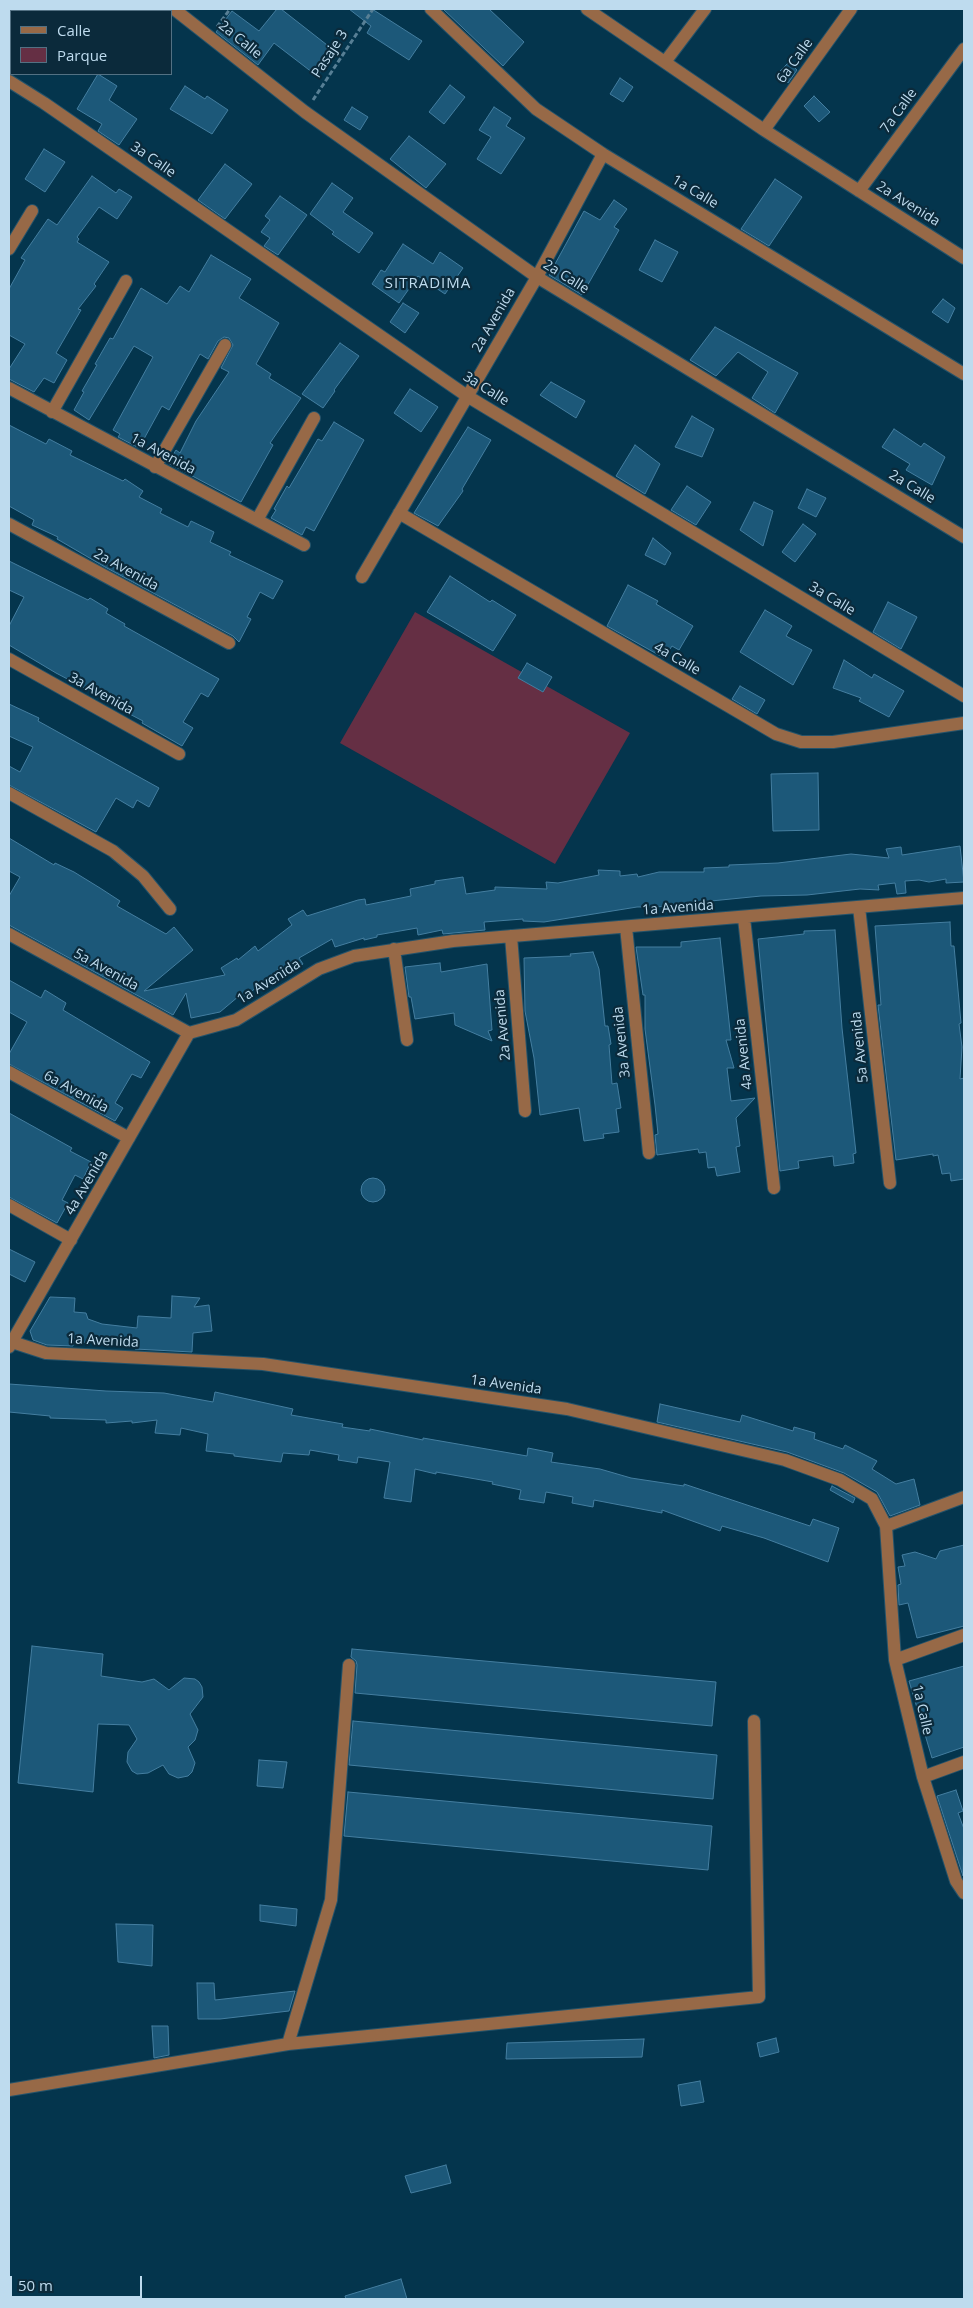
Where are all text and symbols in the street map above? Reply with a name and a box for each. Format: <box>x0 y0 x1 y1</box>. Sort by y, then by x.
legend <box>10 10 172 75</box>
street label: 2a Calle <box>215 17 265 63</box>
text: Calle <box>57 20 91 40</box>
street label: Pasaje 3 <box>308 27 352 81</box>
street label: 6a Calle <box>773 35 817 87</box>
text: Parque <box>57 45 107 65</box>
street label: 7a Calle <box>877 85 921 137</box>
street label: 3a Calle <box>127 139 179 181</box>
street label: 1a Calle <box>669 172 721 212</box>
street label: 2a Avenida <box>873 178 943 230</box>
street label: 2a Calle <box>540 256 592 298</box>
district label: SITRADIMA <box>384 275 472 293</box>
street label: 2a Avenida <box>469 285 519 355</box>
street label: 3a Calle <box>460 368 512 410</box>
street label: 1a Avenida <box>127 430 199 478</box>
street label: 2a Calle <box>886 467 938 507</box>
street label: 2a Avenida <box>91 545 161 595</box>
street label: 3a Calle <box>806 579 858 619</box>
street label: 4a Calle <box>651 639 703 679</box>
street label: 3a Avenida <box>66 669 136 719</box>
street label: 1a Avenida <box>642 897 714 919</box>
street label: 5a Avenida <box>71 945 141 995</box>
street label: 1a Avenida <box>234 956 304 1008</box>
street label: 2a Avenida <box>492 989 514 1061</box>
street label: 3a Avenida <box>610 1006 634 1078</box>
street label: 5a Avenida <box>848 1011 872 1083</box>
street label: 4a Avenida <box>732 1018 756 1090</box>
street label: 6a Avenida <box>41 1067 111 1117</box>
street label: 4a Avenida <box>62 1148 112 1218</box>
street label: 1a Avenida <box>67 1331 139 1351</box>
street label: 1a Avenida <box>469 1372 543 1398</box>
street label: 1a Calle <box>908 1683 936 1737</box>
scale bar <box>12 2266 145 2298</box>
text: 50 m <box>18 2275 53 2295</box>

